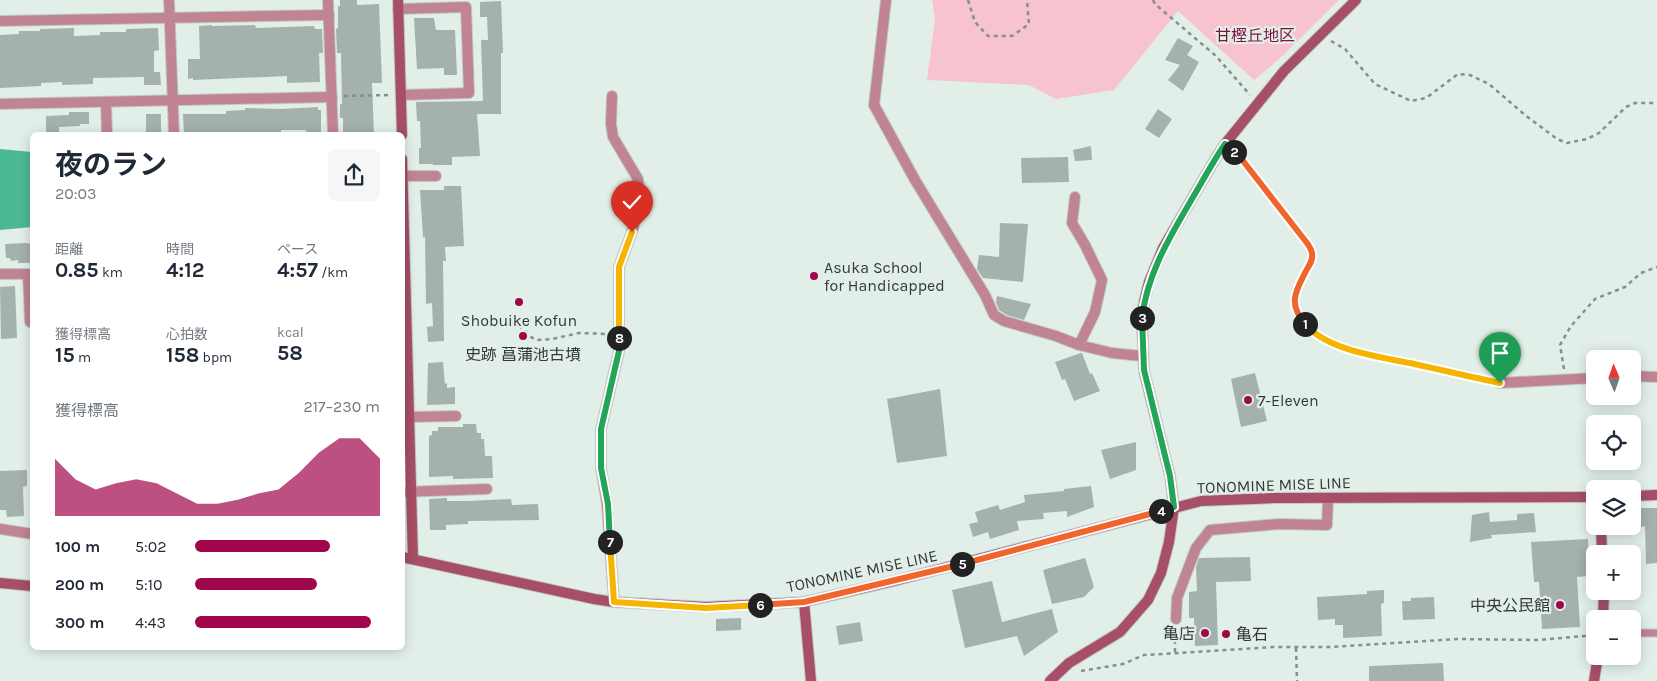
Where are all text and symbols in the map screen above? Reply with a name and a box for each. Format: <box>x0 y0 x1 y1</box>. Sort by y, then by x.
park label: 甘樫丘地区 <box>1215 26 1295 45</box>
pin: 2 <box>1222 140 1246 164</box>
text: 2 <box>1230 144 1239 161</box>
text: 夜のラン <box>55 148 167 181</box>
button: share <box>328 149 380 201</box>
pin <box>611 181 653 232</box>
text: 20:03 <box>55 184 96 203</box>
icon: check <box>618 188 646 216</box>
text: 距離 <box>55 241 83 258</box>
text: 時間 <box>166 241 194 258</box>
text: ペース <box>277 241 318 258</box>
text: 0.85 <box>55 258 99 282</box>
text: 4:12 <box>166 258 204 282</box>
text: 4:57 <box>277 258 318 282</box>
place label: Asuka School for Handicapped <box>824 258 945 295</box>
text: km <box>99 264 123 281</box>
text: /km <box>318 264 348 281</box>
marker: Asuka School for Handicapped <box>808 270 820 282</box>
marker: Shobuike Kofun <box>513 296 525 308</box>
pin: 3 <box>1130 306 1154 330</box>
text: 3 <box>1138 310 1147 327</box>
place label: Shobuike Kofun <box>461 311 577 330</box>
pin: 1 <box>1292 312 1318 336</box>
text: 1 <box>1303 316 1308 333</box>
text: kcal <box>277 324 304 341</box>
text: 獲得標高 <box>55 326 111 343</box>
text: 心拍数 <box>166 326 208 343</box>
pin: 8 <box>606 326 632 350</box>
marker: 史跡 菖蒲池古墳 <box>517 330 529 342</box>
text: 8 <box>615 330 624 347</box>
pin <box>1479 332 1521 383</box>
icon: arrive <box>1486 339 1514 367</box>
text: 58 <box>277 341 303 365</box>
text: 15 <box>55 343 75 367</box>
text: 158 <box>166 343 199 367</box>
place label: 史跡 菖蒲池古墳 <box>465 345 581 364</box>
text: m <box>75 349 91 366</box>
text: bpm <box>199 349 232 366</box>
north arrow <box>1586 350 1641 405</box>
map controls <box>1586 350 1641 665</box>
place label: 7-Eleven <box>1258 391 1319 410</box>
marker: 7-Eleven <box>1242 394 1254 406</box>
text: 217–230 m <box>303 397 380 416</box>
text: 獲得標高 <box>55 401 119 420</box>
button: locate <box>1586 415 1641 470</box>
street label: TONOMINE MISE LINE <box>1197 473 1351 497</box>
button: layers <box>1586 480 1641 535</box>
pin: 4 <box>1148 498 1174 524</box>
text: 4 <box>1157 503 1166 520</box>
pin: 7 <box>598 530 622 554</box>
text: 7 <box>607 534 614 551</box>
text: 100 m <box>55 537 100 556</box>
text: 5:02 <box>135 537 167 556</box>
button: + <box>1586 545 1641 600</box>
street label: TONOMINE MISE LINE <box>785 546 939 596</box>
pin: 5 <box>950 552 974 576</box>
text: 5 <box>958 556 967 573</box>
text: 200 m <box>55 575 104 594</box>
text: 5:10 <box>135 575 163 594</box>
pin: 6 <box>748 592 772 618</box>
place label: 中央公民館 <box>1470 596 1550 615</box>
text: 6 <box>756 597 765 614</box>
marker: 中央公民館 <box>1554 599 1566 611</box>
button: − <box>1586 610 1641 665</box>
text: 300 m <box>55 613 104 632</box>
text: 4:43 <box>135 613 166 632</box>
place label: 亀店 <box>1163 624 1195 643</box>
place label: 亀石 <box>1236 625 1268 644</box>
marker: 亀店 <box>1199 627 1211 639</box>
marker: 亀石 <box>1220 628 1232 640</box>

